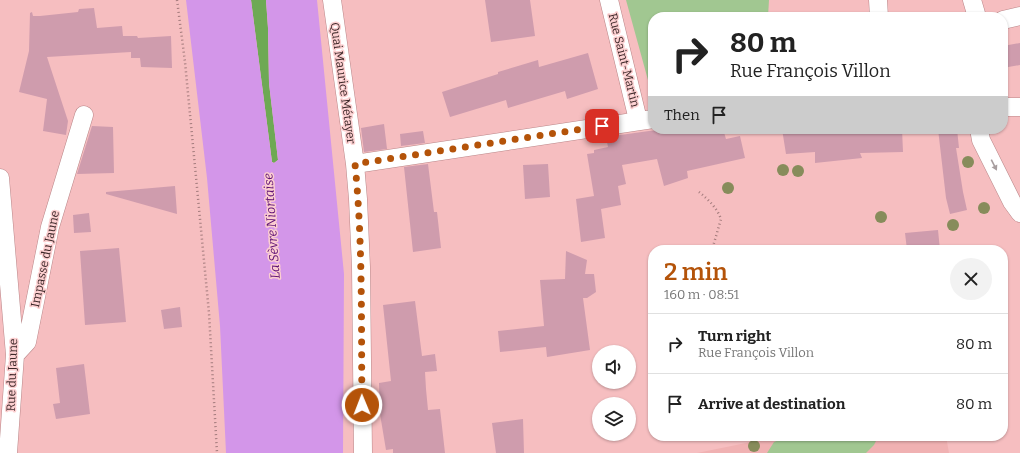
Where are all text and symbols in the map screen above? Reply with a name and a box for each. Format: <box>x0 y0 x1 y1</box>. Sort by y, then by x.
street label: Rue Saint-Martin <box>606 11 643 109</box>
street label: Quai Maurice Métayer <box>328 21 359 145</box>
text: 80 m <box>730 26 796 59</box>
icon: right <box>664 28 716 80</box>
text: Rue François Villon <box>730 60 891 82</box>
icon: arrive <box>708 104 730 126</box>
text: Then <box>664 106 700 124</box>
pin <box>585 109 619 143</box>
icon: arrive <box>591 115 613 137</box>
one-way arrow <box>991 159 997 170</box>
water label: La Sèvre Niortaise <box>260 172 283 279</box>
street label: Impasse du Jaune <box>28 209 62 309</box>
text: 2 min <box>664 258 728 286</box>
button: close <box>950 258 992 300</box>
text: 160 m · 08:51 <box>664 287 739 302</box>
text: Turn right <box>698 327 771 345</box>
icon: right <box>664 333 686 355</box>
text: 80 m <box>956 335 992 353</box>
street label: Rue du Jaune <box>4 338 20 412</box>
map controls <box>592 345 636 441</box>
button: sound <box>592 345 636 389</box>
text: Rue François Villon <box>698 345 814 360</box>
position arrow <box>341 384 383 426</box>
icon: arrive <box>664 393 686 415</box>
text: Arrive at destination <box>698 395 845 413</box>
text: 80 m <box>956 395 992 413</box>
button: layers <box>592 397 636 441</box>

